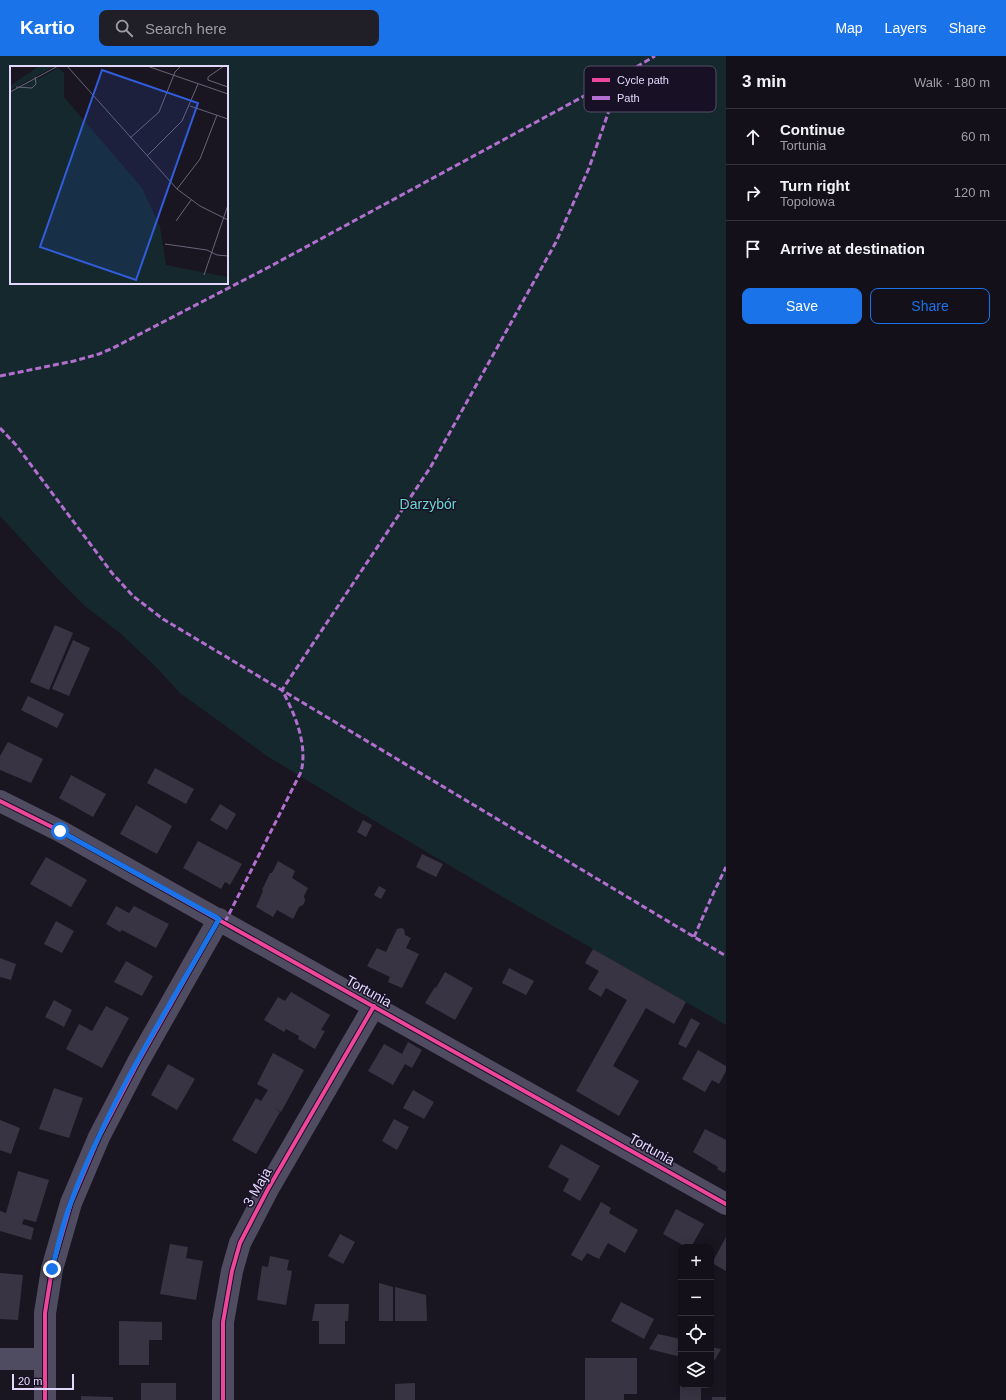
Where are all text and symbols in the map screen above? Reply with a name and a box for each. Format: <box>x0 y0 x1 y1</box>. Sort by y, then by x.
search box <box>99 10 379 46</box>
text: Kartio <box>20 17 75 38</box>
icon: search <box>113 17 135 39</box>
text: Search here <box>145 20 227 37</box>
text: Map <box>835 20 863 36</box>
text: Layers <box>885 20 927 36</box>
text: Share <box>949 20 986 36</box>
inset map <box>10 66 228 284</box>
legend <box>584 66 716 112</box>
text: 3 min <box>742 72 786 91</box>
text: Cycle path <box>617 74 669 86</box>
text: Walk · 180 m <box>914 75 990 90</box>
text: Path <box>617 92 640 104</box>
text: Continue <box>780 121 845 138</box>
icon: ahead <box>742 126 764 148</box>
text: 60 m <box>961 129 990 144</box>
text: Tortunia <box>780 138 826 153</box>
text: Turn right <box>780 177 850 194</box>
icon: right <box>742 182 764 204</box>
text: 120 m <box>954 185 990 200</box>
text: Topolowa <box>780 194 835 209</box>
icon: arrive <box>742 238 764 260</box>
text: Arrive at destination <box>780 240 925 257</box>
button: Save <box>742 288 862 324</box>
button: Share <box>870 288 990 324</box>
park label: Darzybór <box>400 496 457 512</box>
route start <box>51 822 69 840</box>
street label: Tortunia <box>343 972 395 1010</box>
street label: Tortunia <box>626 1130 678 1168</box>
street label: 3 Maja <box>240 1165 275 1209</box>
map controls <box>678 1244 714 1388</box>
button: + <box>678 1244 714 1280</box>
route end <box>43 1260 61 1278</box>
button: − <box>678 1280 714 1316</box>
button: locate <box>678 1316 714 1352</box>
button: layers <box>678 1352 714 1388</box>
scale bar <box>12 1372 74 1391</box>
text: 20 m <box>18 1375 42 1387</box>

